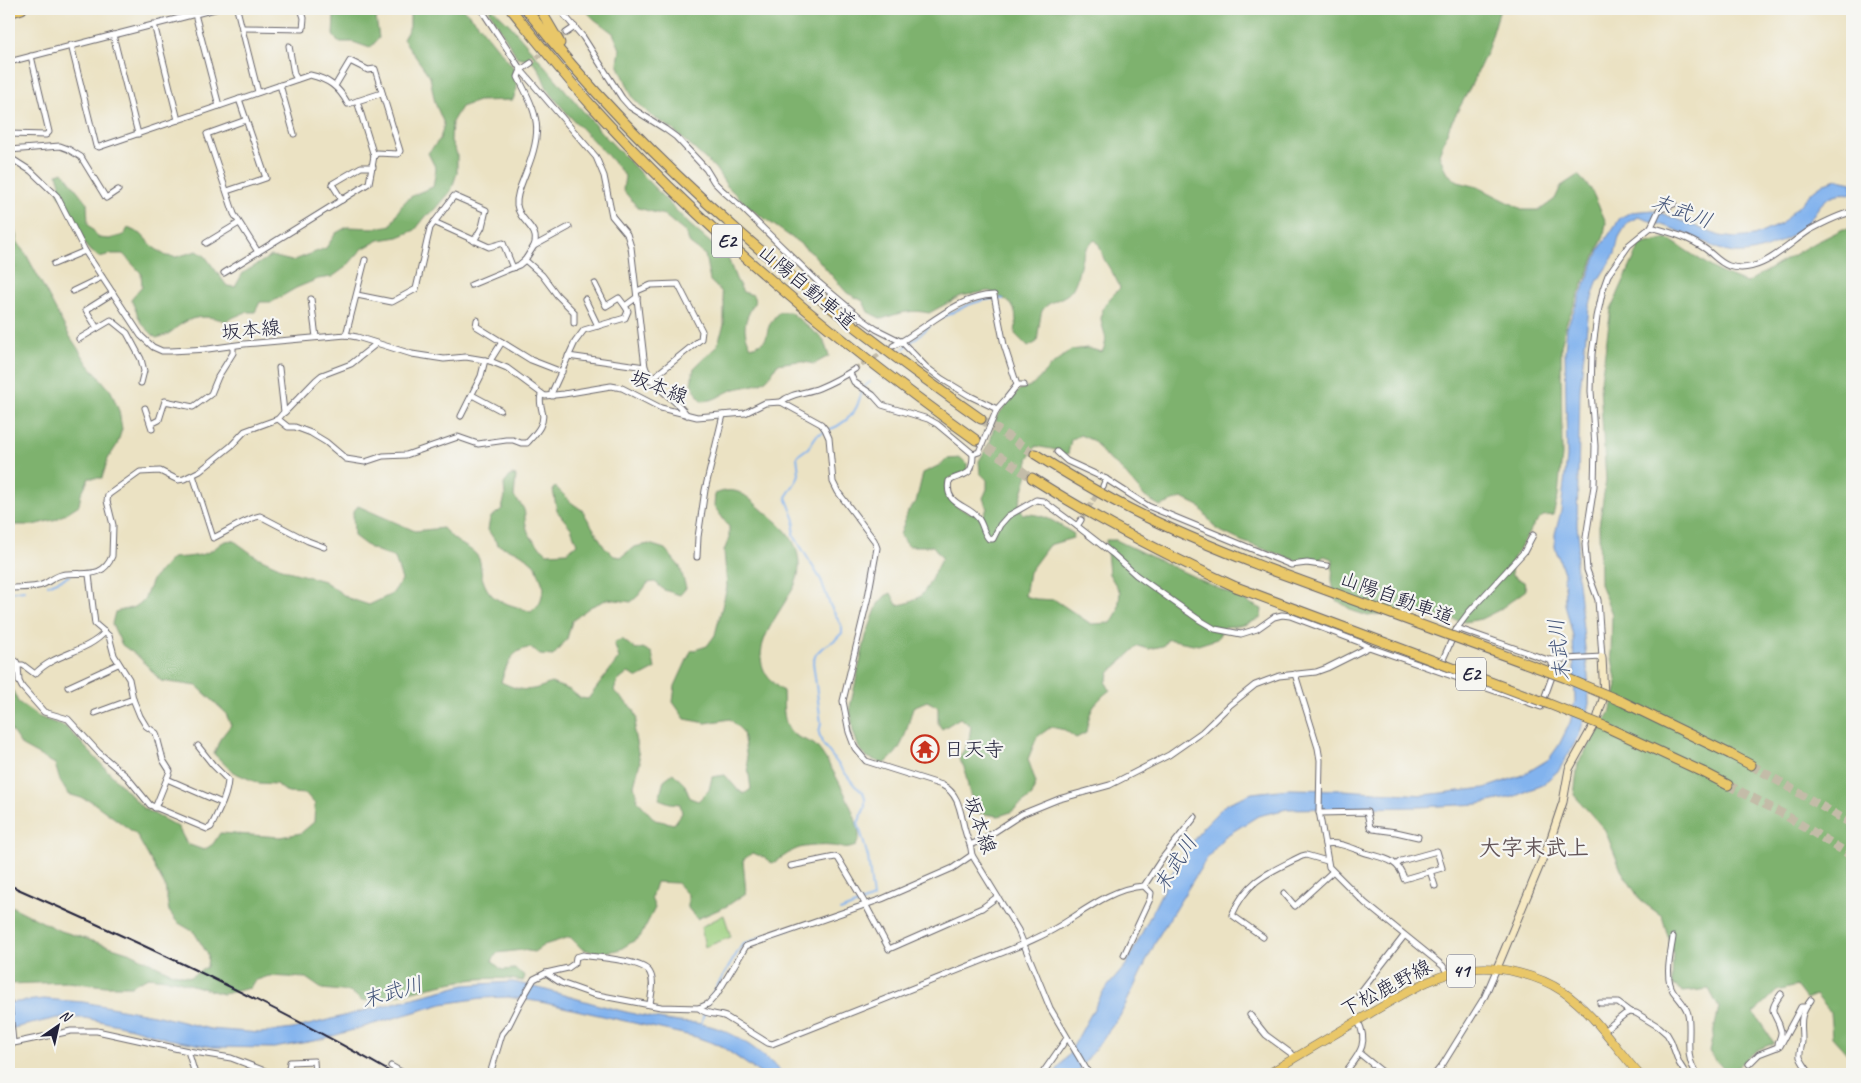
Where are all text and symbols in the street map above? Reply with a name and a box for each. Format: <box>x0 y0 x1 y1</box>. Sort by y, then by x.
water label: 末武川 <box>1648 188 1716 234</box>
road number: E2 <box>712 225 742 258</box>
street label: 山陽自動車道 <box>753 239 861 335</box>
street label: 坂本線 <box>220 314 282 346</box>
street label: 坂本線 <box>627 365 691 409</box>
street label: 山陽自動車道 <box>1336 566 1458 630</box>
water label: 末武川 <box>1543 617 1575 683</box>
road number: E2 <box>1456 658 1486 691</box>
temple icon: 日天寺 <box>910 734 940 764</box>
place label: 日天寺 <box>944 737 1004 762</box>
street label: 坂本線 <box>958 793 1002 857</box>
water label: 末武川 <box>1147 831 1203 897</box>
district label: 大字末武上 <box>1479 834 1589 862</box>
street label: 下松鹿野線 <box>1336 953 1436 1023</box>
road number: 41 <box>1447 954 1475 988</box>
water label: 末武川 <box>358 971 426 1013</box>
north arrow <box>32 1000 82 1050</box>
text: N <box>57 1006 75 1026</box>

